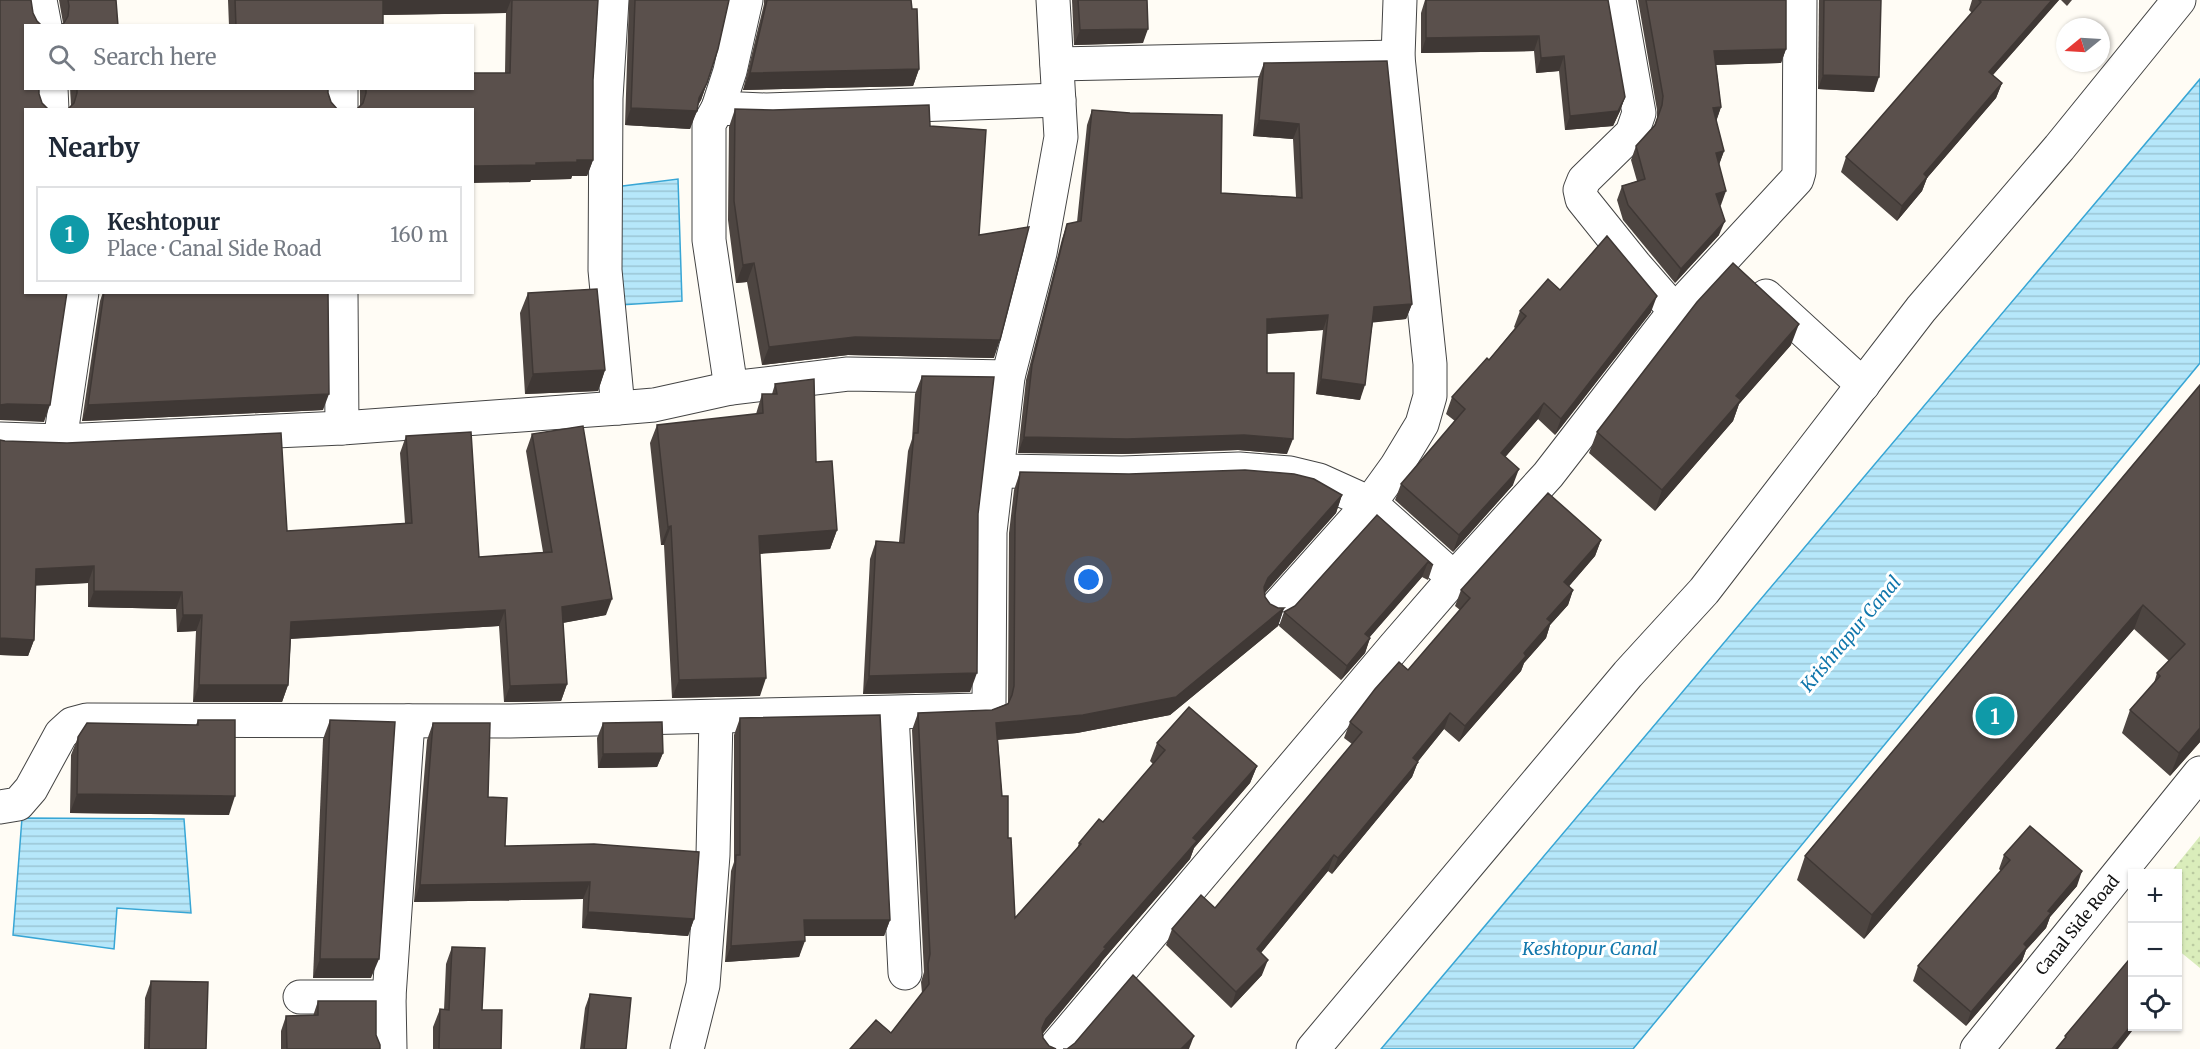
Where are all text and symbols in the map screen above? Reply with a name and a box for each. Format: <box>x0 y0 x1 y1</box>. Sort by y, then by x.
north arrow <box>2056 18 2110 72</box>
search box <box>24 24 474 90</box>
icon: search <box>45 41 78 74</box>
text: Search here <box>93 43 216 71</box>
text: Nearby <box>48 131 140 164</box>
text: Keshtopur <box>107 208 220 236</box>
text: 1 <box>65 222 74 247</box>
text: 160 m <box>390 222 448 247</box>
text: Place · Canal Side Road <box>107 236 322 261</box>
your location <box>1074 565 1103 594</box>
water label: Krishnapur Canal <box>1795 571 1906 697</box>
pin: 1 <box>1976 694 2014 738</box>
map controls <box>2128 869 2182 1031</box>
button: + <box>2128 869 2182 923</box>
street label: Canal Side Road <box>2031 871 2123 979</box>
button: − <box>2128 923 2182 977</box>
water label: Keshtopur Canal <box>1521 937 1658 960</box>
button: locate <box>2128 977 2182 1031</box>

